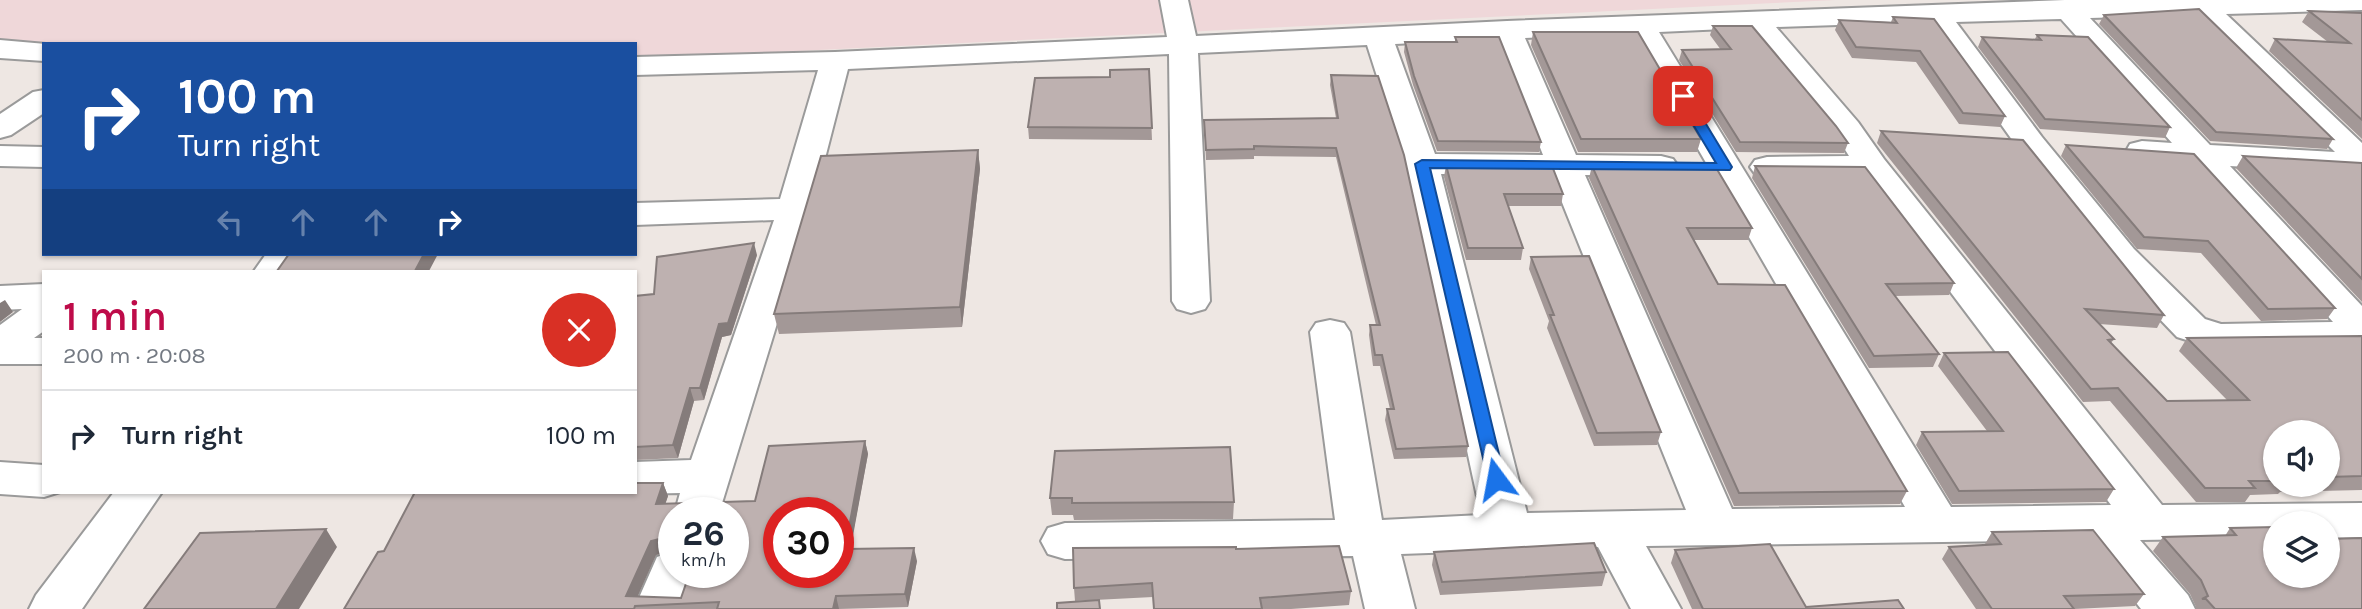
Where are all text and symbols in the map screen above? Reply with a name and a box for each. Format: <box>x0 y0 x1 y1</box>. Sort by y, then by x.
pin <box>1653 66 1713 126</box>
text: 100 m <box>178 68 316 125</box>
icon: right <box>63 70 154 161</box>
icon: arrive <box>1664 77 1702 115</box>
text: Turn right <box>178 127 320 164</box>
icon: left <box>211 203 249 241</box>
icon: ahead <box>284 203 322 241</box>
icon: ahead <box>357 203 395 241</box>
icon: right <box>430 203 468 241</box>
text: 1 min <box>63 291 167 341</box>
button: close <box>542 293 616 367</box>
text: 200 m · 20:08 <box>63 342 206 369</box>
icon: right <box>63 417 101 455</box>
text: Turn right <box>122 420 243 451</box>
text: 100 m <box>546 420 616 451</box>
map controls <box>2263 420 2340 588</box>
button: sound <box>2263 420 2340 497</box>
position arrow <box>1459 442 1533 516</box>
speed limit sign: 30 <box>763 497 854 588</box>
button: layers <box>2263 511 2340 588</box>
text: 26 <box>682 513 725 554</box>
text: km/h <box>681 549 726 571</box>

